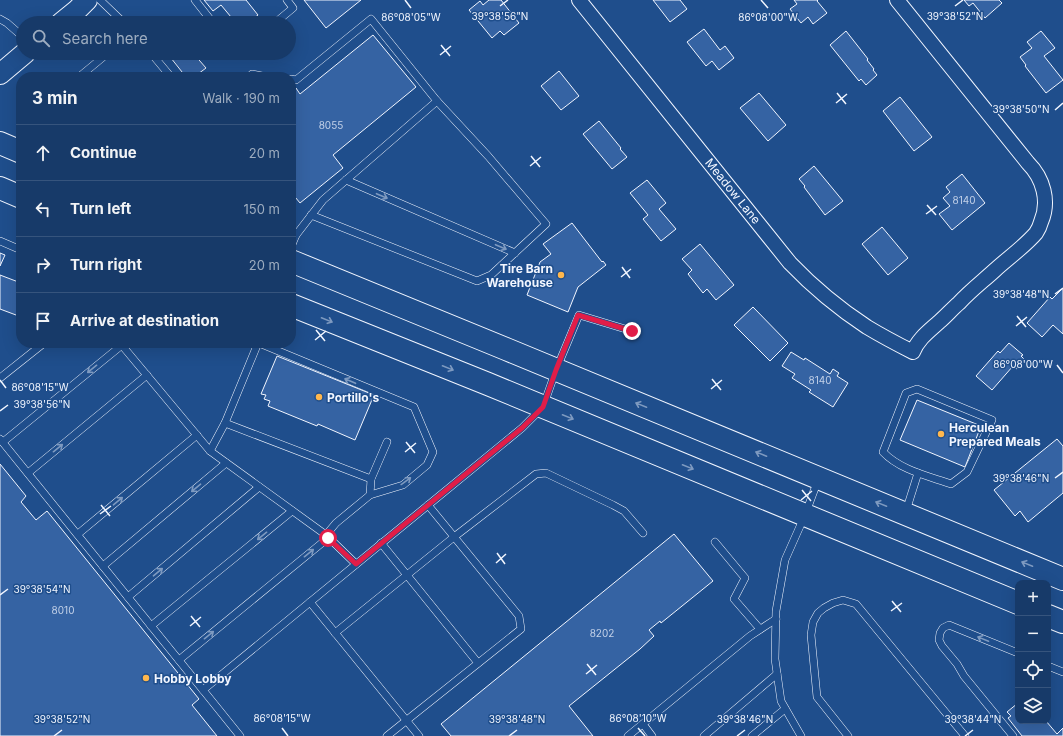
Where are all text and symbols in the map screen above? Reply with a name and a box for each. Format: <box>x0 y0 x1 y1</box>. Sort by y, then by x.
text: 39°38'56"N <box>472 10 528 22</box>
text: 39°38'52"N <box>927 10 983 22</box>
text: 86°08'05"W <box>381 11 441 23</box>
text: 86°08'00"W <box>738 11 798 23</box>
search box <box>16 16 296 60</box>
icon: search <box>30 27 52 49</box>
text: Search here <box>62 29 148 48</box>
text: 3 min <box>32 88 78 108</box>
text: Walk · 190 m <box>203 90 280 106</box>
text: 39°38'50"N <box>993 103 1049 115</box>
house number: 8055 <box>319 119 343 131</box>
icon: ahead <box>32 142 54 164</box>
text: Continue <box>70 143 137 162</box>
text: 20 m <box>249 145 280 161</box>
street label: Meadow Lane <box>702 155 764 227</box>
one-way arrow <box>375 193 387 200</box>
house number: 8140 <box>952 194 976 206</box>
icon: left <box>32 198 54 220</box>
text: Turn left <box>70 199 131 218</box>
text: 150 m <box>244 201 280 217</box>
one-way arrow <box>495 244 507 251</box>
icon: right <box>32 254 54 276</box>
text: Turn right <box>70 255 142 274</box>
text: 20 m <box>249 257 280 273</box>
place label: Tire Barn Warehouse <box>486 261 553 290</box>
marker: Tire Barn Warehouse <box>556 270 566 280</box>
text: 39°38'48"N <box>993 288 1049 300</box>
icon: arrive <box>32 310 54 332</box>
text: Arrive at destination <box>70 311 219 330</box>
one-way arrow <box>321 316 333 324</box>
route end <box>623 322 641 340</box>
text: 86°08'00"W <box>993 358 1053 370</box>
one-way arrow <box>86 365 97 374</box>
one-way arrow <box>441 365 453 372</box>
house number: 8140 <box>808 374 832 386</box>
one-way arrow <box>345 377 357 384</box>
text: 86°08'15"W <box>11 381 69 393</box>
place label: Portillo's <box>327 390 379 405</box>
marker: Portillo's <box>314 392 324 402</box>
text: 39°38'56"N <box>14 398 70 410</box>
one-way arrow <box>635 400 647 408</box>
one-way arrow <box>562 414 574 422</box>
place label: Herculean Prepared Meals <box>949 420 1041 449</box>
marker: Herculean Prepared Meals <box>936 429 946 439</box>
one-way arrow <box>52 444 63 453</box>
one-way arrow <box>755 450 767 458</box>
one-way arrow <box>682 464 694 471</box>
text: 39°38'46"N <box>993 472 1049 484</box>
one-way arrow <box>401 477 412 485</box>
one-way arrow <box>191 484 202 493</box>
one-way arrow <box>113 496 124 505</box>
one-way arrow <box>875 500 887 507</box>
route start <box>319 529 337 547</box>
one-way arrow <box>256 531 267 540</box>
one-way arrow <box>304 548 315 557</box>
one-way arrow <box>1021 560 1033 567</box>
one-way arrow <box>152 567 163 576</box>
map controls <box>1015 580 1051 724</box>
button: + <box>1015 580 1051 616</box>
text: 39°38'54"N <box>13 583 71 595</box>
house number: 8010 <box>52 604 74 616</box>
button: − <box>1015 616 1051 652</box>
house number: 8202 <box>590 627 614 639</box>
one-way arrow <box>204 631 214 640</box>
one-way arrow <box>978 635 990 643</box>
button: locate <box>1015 652 1051 688</box>
place label: Hobby Lobby <box>154 671 232 686</box>
marker: Hobby Lobby <box>141 673 151 683</box>
button: layers <box>1015 688 1051 724</box>
text: 86°08'15"W <box>253 712 311 724</box>
text: 86°08'10"W <box>609 712 667 724</box>
text: 39°38'52"N <box>34 713 90 725</box>
text: 39°38'48"N <box>489 713 545 725</box>
text: 39°38'46"N <box>717 713 773 725</box>
text: 39°38'44"N <box>945 713 1001 725</box>

